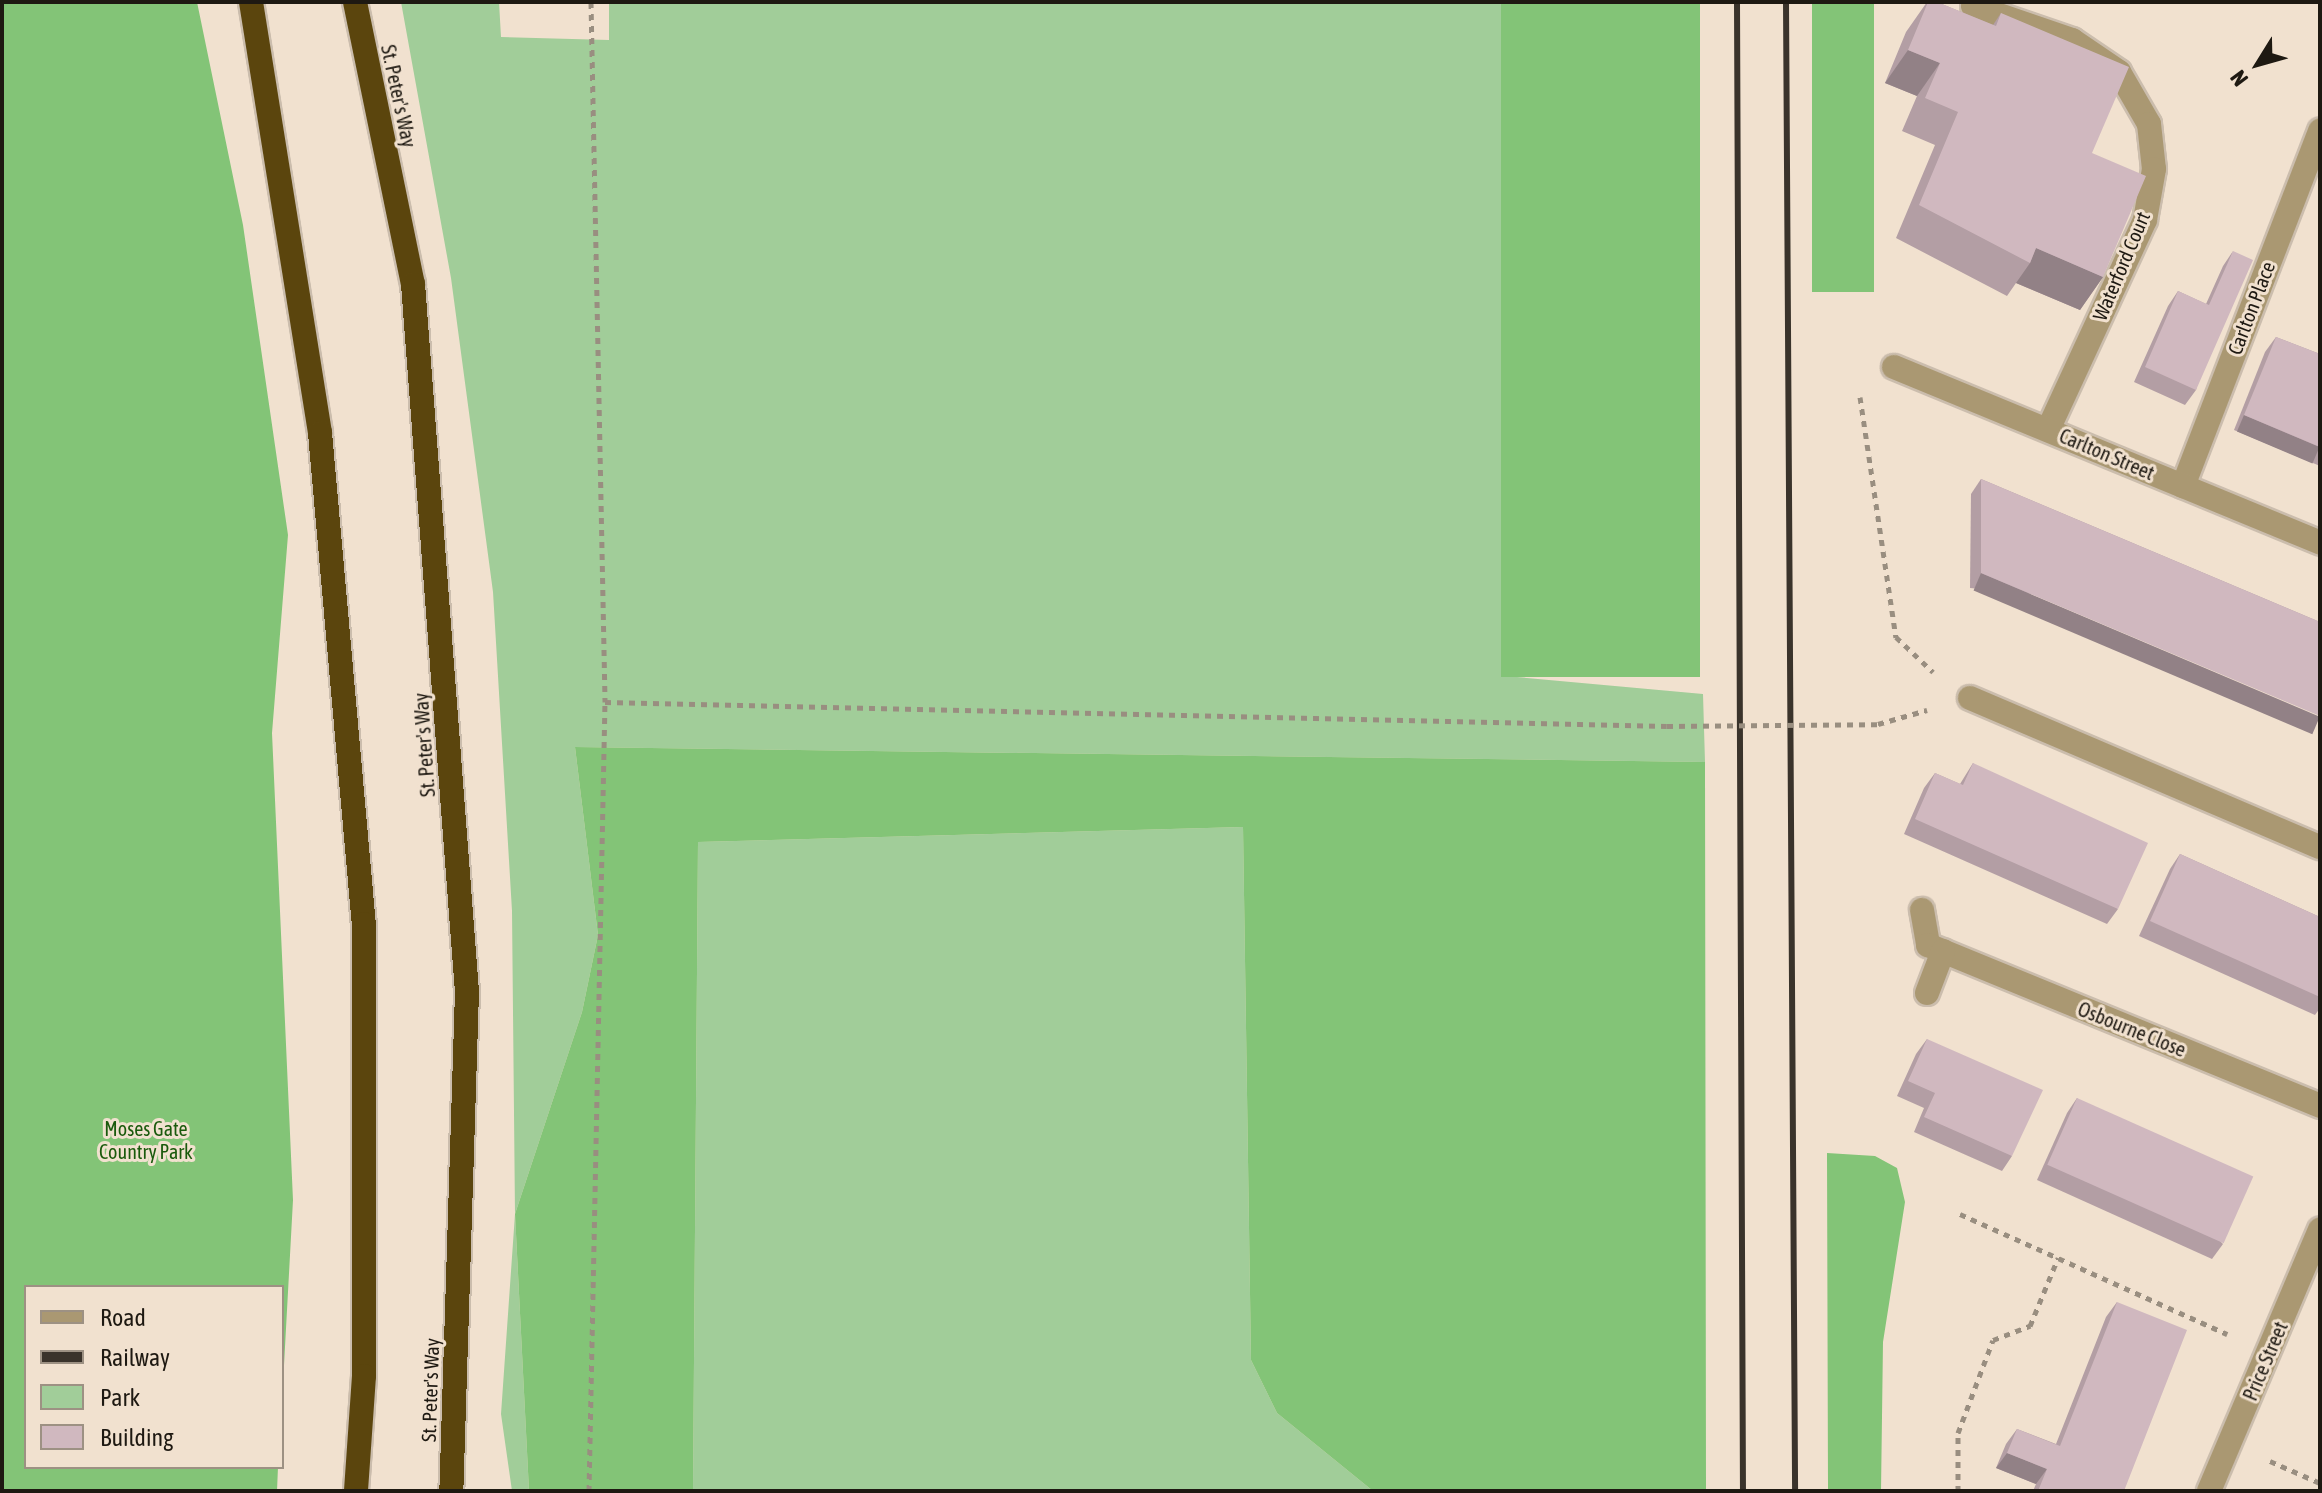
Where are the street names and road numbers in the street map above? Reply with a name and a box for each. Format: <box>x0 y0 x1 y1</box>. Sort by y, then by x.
street label: St. Peter's Way <box>376 43 422 149</box>
street label: Waterford Court <box>2087 208 2155 324</box>
street label: Carlton Place <box>2222 258 2280 358</box>
street label: Carlton Street <box>2056 423 2158 485</box>
street label: St. Peter's Way <box>408 692 440 798</box>
street label: Osbourne Close <box>2074 996 2190 1062</box>
street label: Price Street <box>2238 1318 2292 1404</box>
street label: St. Peter's Way <box>416 1338 444 1442</box>

